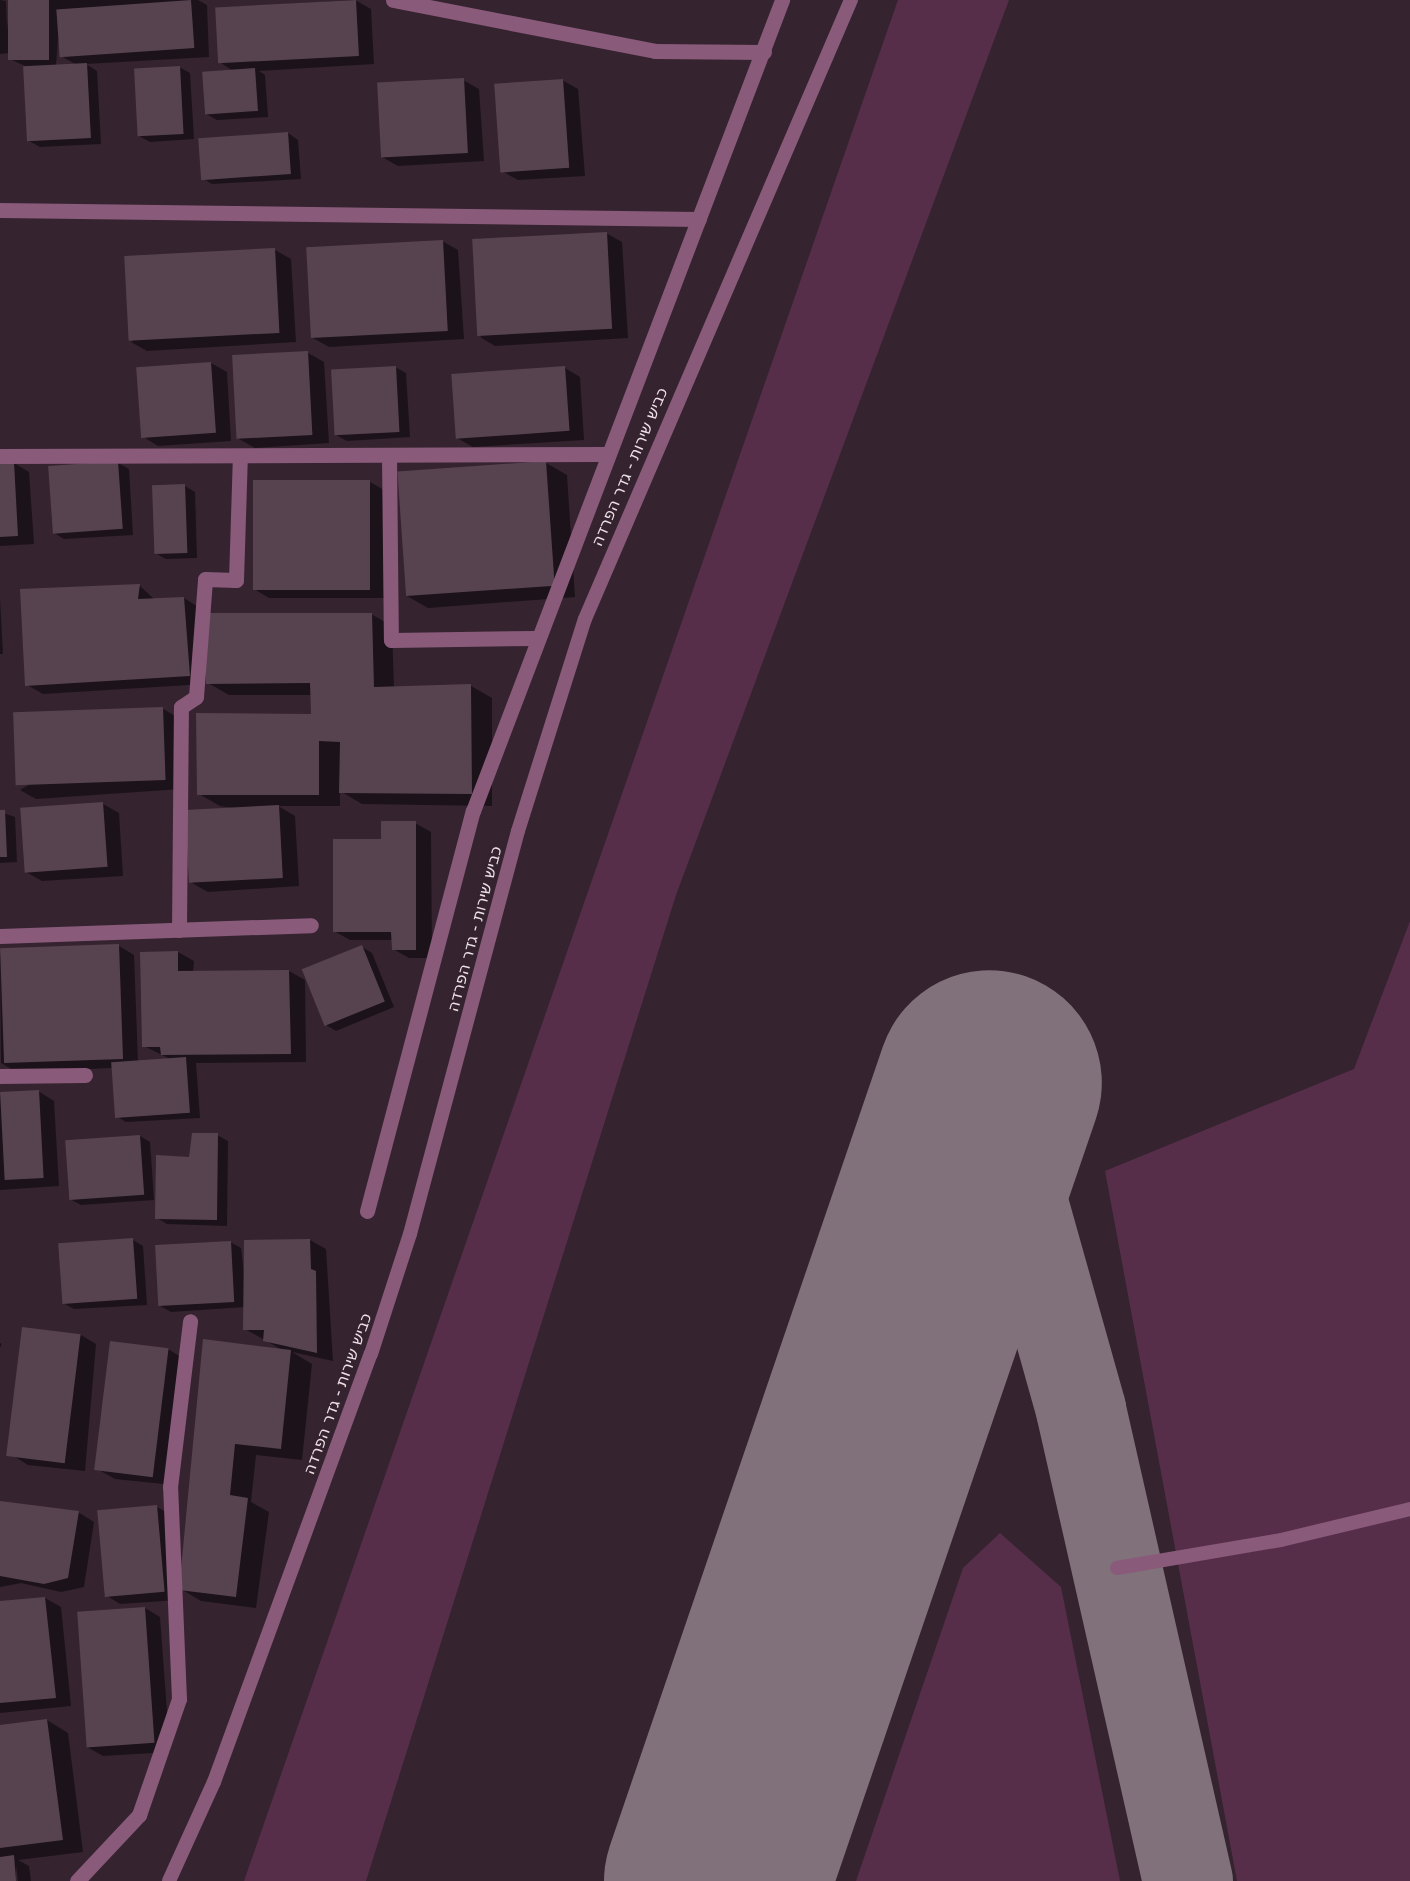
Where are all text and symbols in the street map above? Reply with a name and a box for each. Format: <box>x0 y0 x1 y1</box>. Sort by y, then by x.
street label: כביש שירות - גדר הפרדה <box>588 385 672 549</box>
street label: כביש שירות - גדר הפרדה <box>444 844 506 1014</box>
street label: כביש שירות - גדר הפרדה <box>300 1311 376 1477</box>

